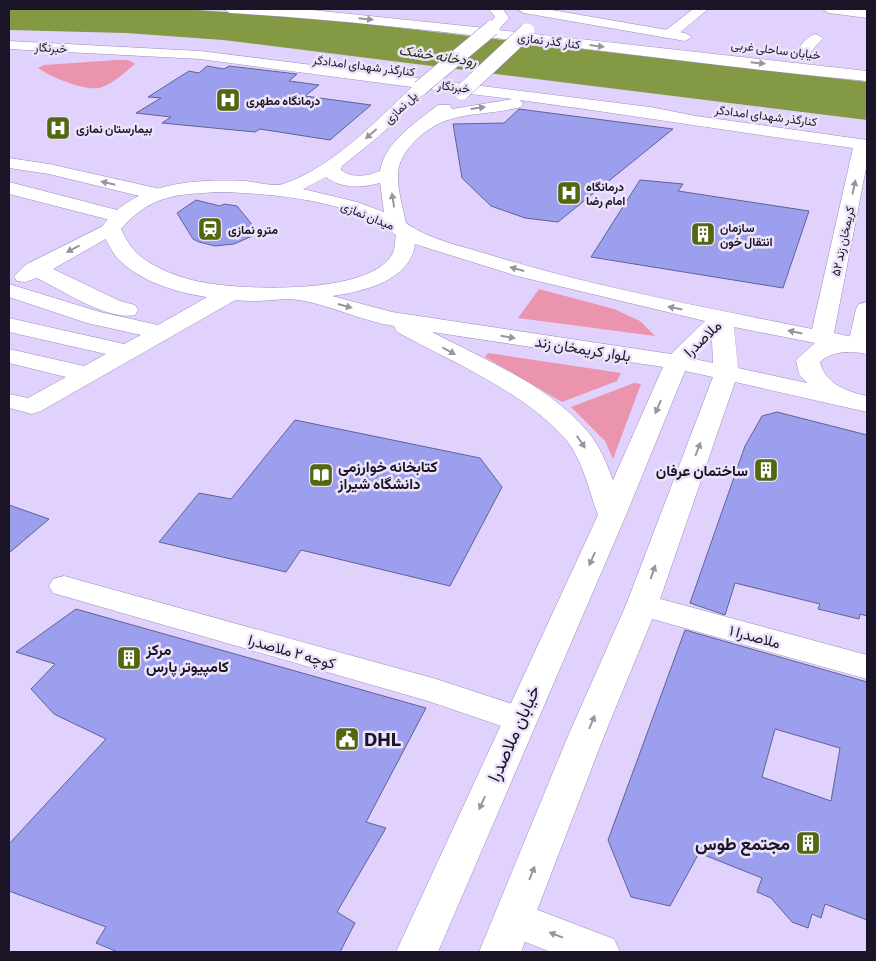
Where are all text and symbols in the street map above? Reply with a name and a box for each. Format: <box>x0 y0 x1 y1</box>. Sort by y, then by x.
one-way arrow <box>358 15 374 23</box>
street label: کنار گذر نمازی <box>517 29 581 53</box>
street label: خیابان ساحلی غربی <box>730 37 822 63</box>
street label: خبرنگار <box>33 39 68 57</box>
water label: رودخانه خشک <box>398 40 478 71</box>
one-way arrow <box>589 42 605 50</box>
street label: کنارگذر شهدای امدادگر <box>311 52 416 80</box>
one-way arrow <box>751 59 767 67</box>
street label: خبرنگار <box>436 77 471 97</box>
hospital icon: درمانگاه مطهری <box>215 87 241 113</box>
street label: پل نمازی <box>381 88 421 128</box>
place label: درمانگاه مطهری <box>246 93 320 109</box>
street label: کنارگذر شهدای امدادگر <box>713 102 818 130</box>
one-way arrow <box>471 104 487 112</box>
hospital icon: بیمارستان نمازی <box>45 115 71 141</box>
place label: بیمارستان نمازی <box>76 121 153 137</box>
one-way arrow <box>366 128 378 140</box>
one-way arrow <box>850 178 858 194</box>
one-way arrow <box>101 179 116 187</box>
place label: درمانگاه امام رضا <box>586 179 625 209</box>
hospital icon: درمانگاه امام رضا <box>556 180 582 206</box>
one-way arrow <box>388 191 396 207</box>
street label: میدان نمازی <box>339 198 397 234</box>
street label: کریمخان زند ۵۲ <box>828 205 858 278</box>
station icon: مترو نمازی <box>197 216 223 242</box>
place label: سازمان انتقال خون <box>720 220 773 250</box>
building icon: سازمان انتقال خون <box>690 221 716 247</box>
place label: مترو نمازی <box>228 222 278 238</box>
one-way arrow <box>66 245 81 253</box>
one-way arrow <box>509 265 524 273</box>
one-way arrow <box>337 303 352 311</box>
one-way arrow <box>666 303 682 311</box>
street label: ملاصدرا <box>680 316 725 361</box>
one-way arrow <box>787 327 803 335</box>
street label: بلوار کریمخان زند <box>534 332 632 365</box>
one-way arrow <box>501 333 517 341</box>
one-way arrow <box>441 347 456 355</box>
one-way arrow <box>653 400 661 414</box>
one-way arrow <box>576 436 585 449</box>
one-way arrow <box>694 441 702 456</box>
place label: کتابخانه خوارزمی دانشگاه شیراز <box>337 457 438 493</box>
building icon: ساختمان عرفان <box>753 457 779 483</box>
place label: ساختمان عرفان <box>656 461 748 480</box>
library icon: کتابخانه خوارزمی دانشگاه شیراز <box>308 462 334 488</box>
one-way arrow <box>588 552 596 566</box>
one-way arrow <box>650 564 658 579</box>
street label: ۱ ملاصدرا <box>727 621 783 652</box>
street label: کوچه ۲ ملاصدرا <box>246 630 338 674</box>
place label: مرکز کامپیوتر پارس <box>145 640 229 677</box>
building icon: مرکز کامپیوتر پارس <box>116 645 142 671</box>
street label: خیابان ملاصدرا <box>482 681 545 785</box>
one-way arrow <box>588 715 596 729</box>
public building icon: DHL <box>334 726 360 752</box>
place label: DHL <box>364 728 401 750</box>
one-way arrow <box>477 796 485 810</box>
building icon: مجتمع طوس <box>795 830 821 856</box>
place label: مجتمع طوس <box>695 832 790 856</box>
one-way arrow <box>529 866 536 881</box>
one-way arrow <box>549 931 564 939</box>

